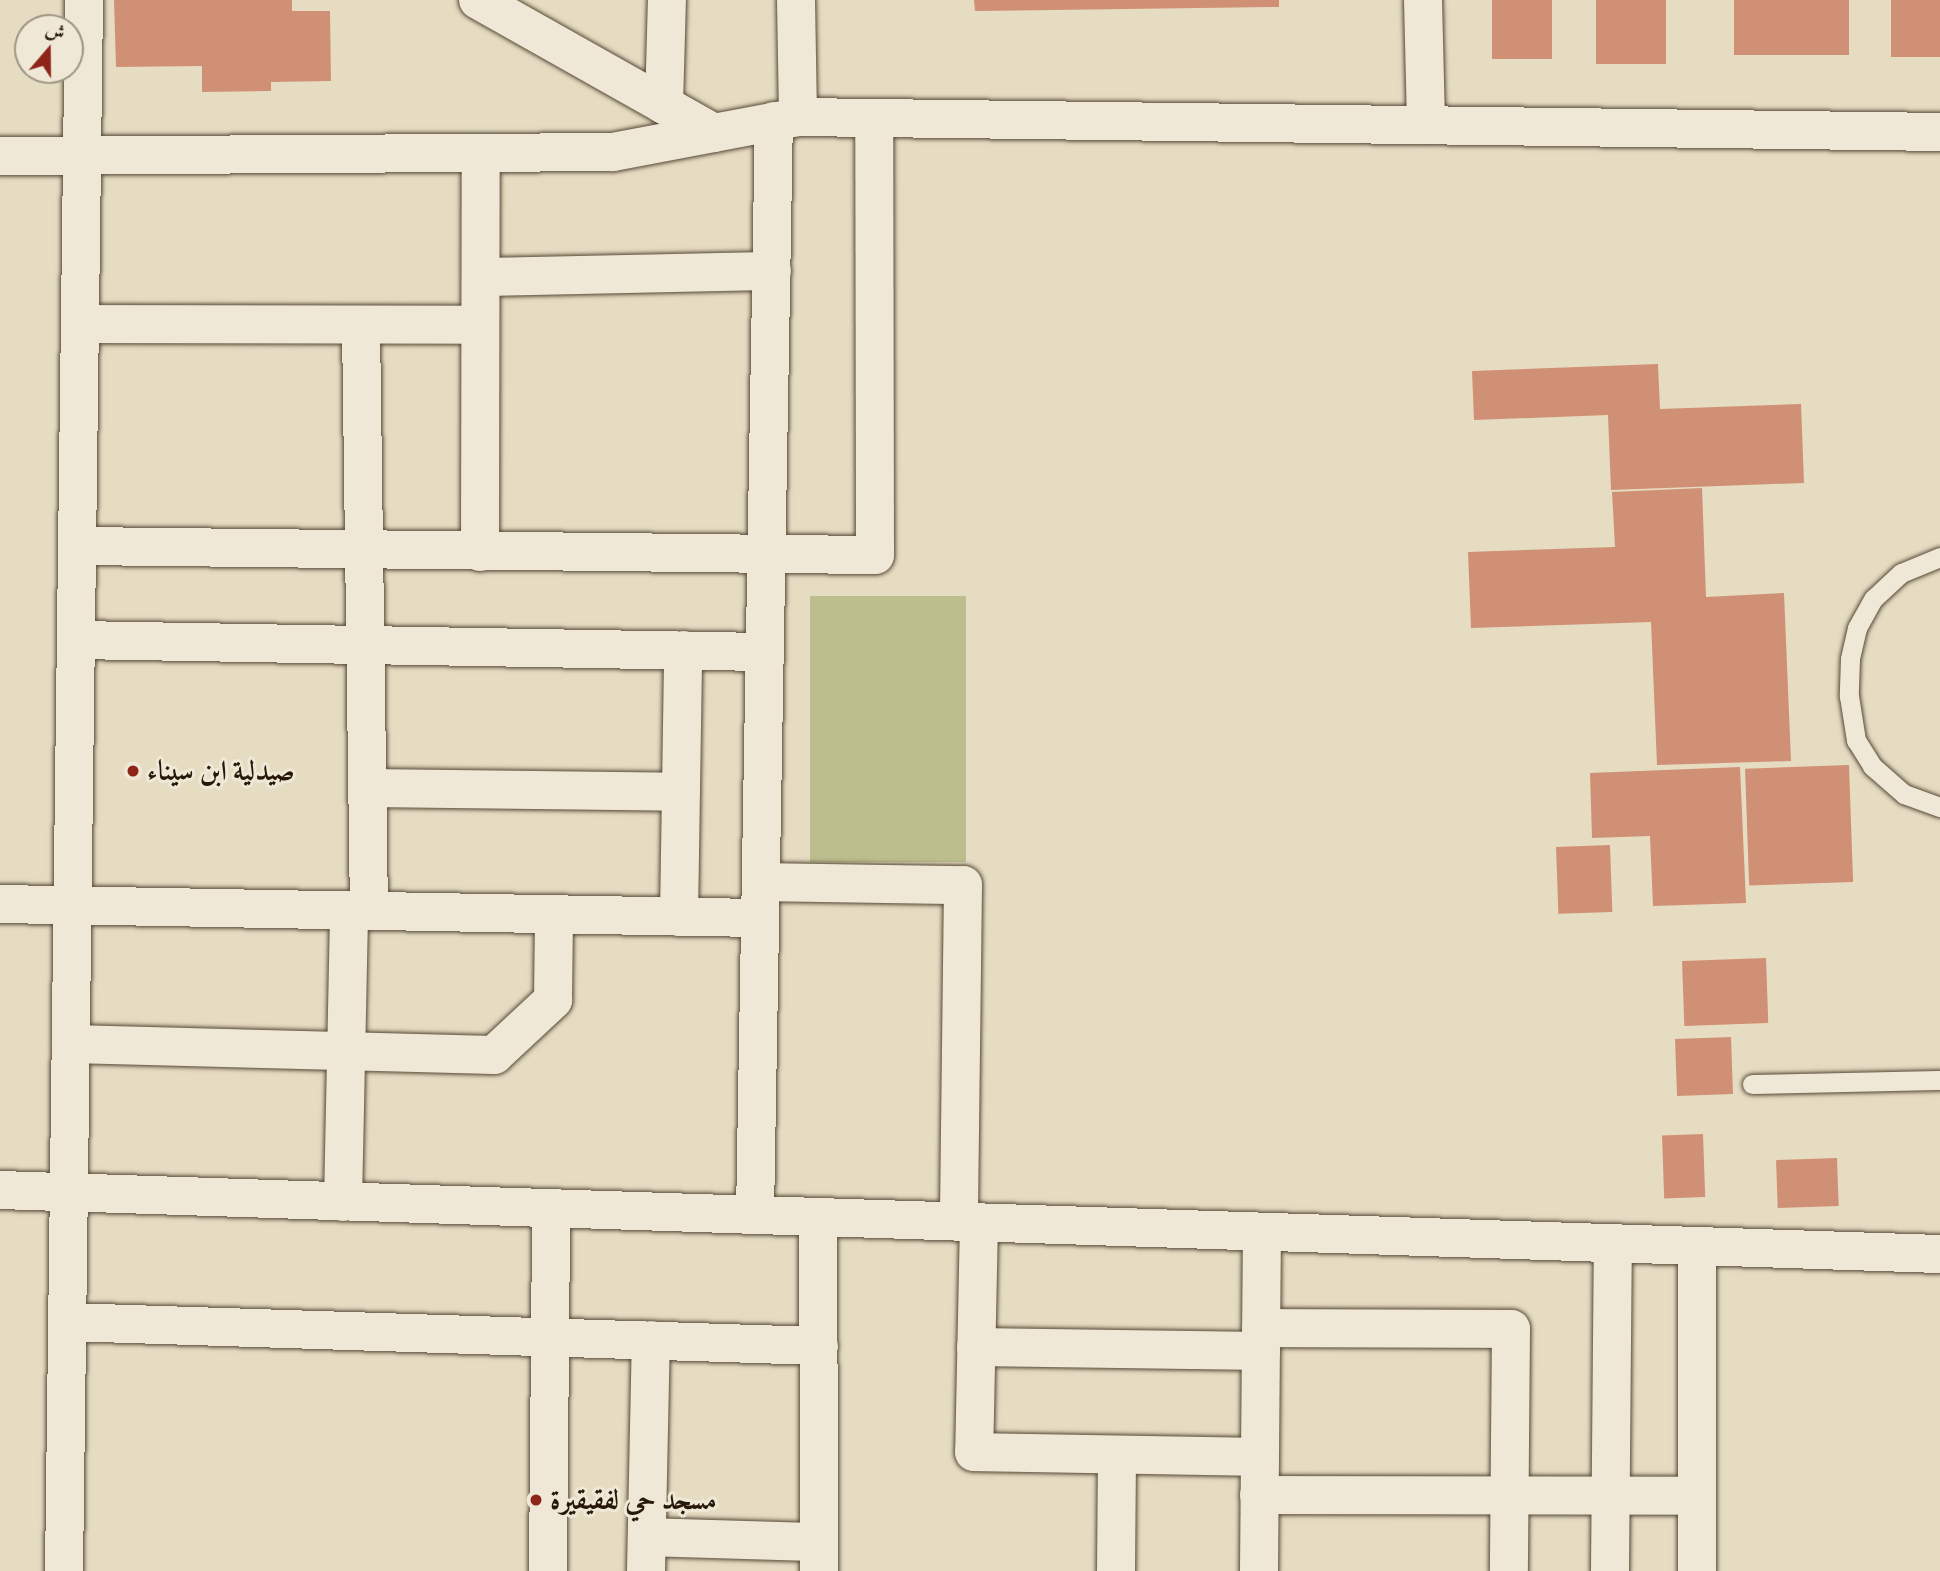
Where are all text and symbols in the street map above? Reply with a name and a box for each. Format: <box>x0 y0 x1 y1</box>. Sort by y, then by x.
north arrow <box>14 14 84 84</box>
text: ش <box>43 17 68 45</box>
place label: صيدلية ابن سيناء <box>147 754 295 788</box>
marker: صيدلية ابن سيناء <box>125 763 141 779</box>
place label: مسجد حي لفقيقيرة <box>550 1483 717 1517</box>
marker: مسجد حي لفقيقيرة <box>528 1492 544 1508</box>

